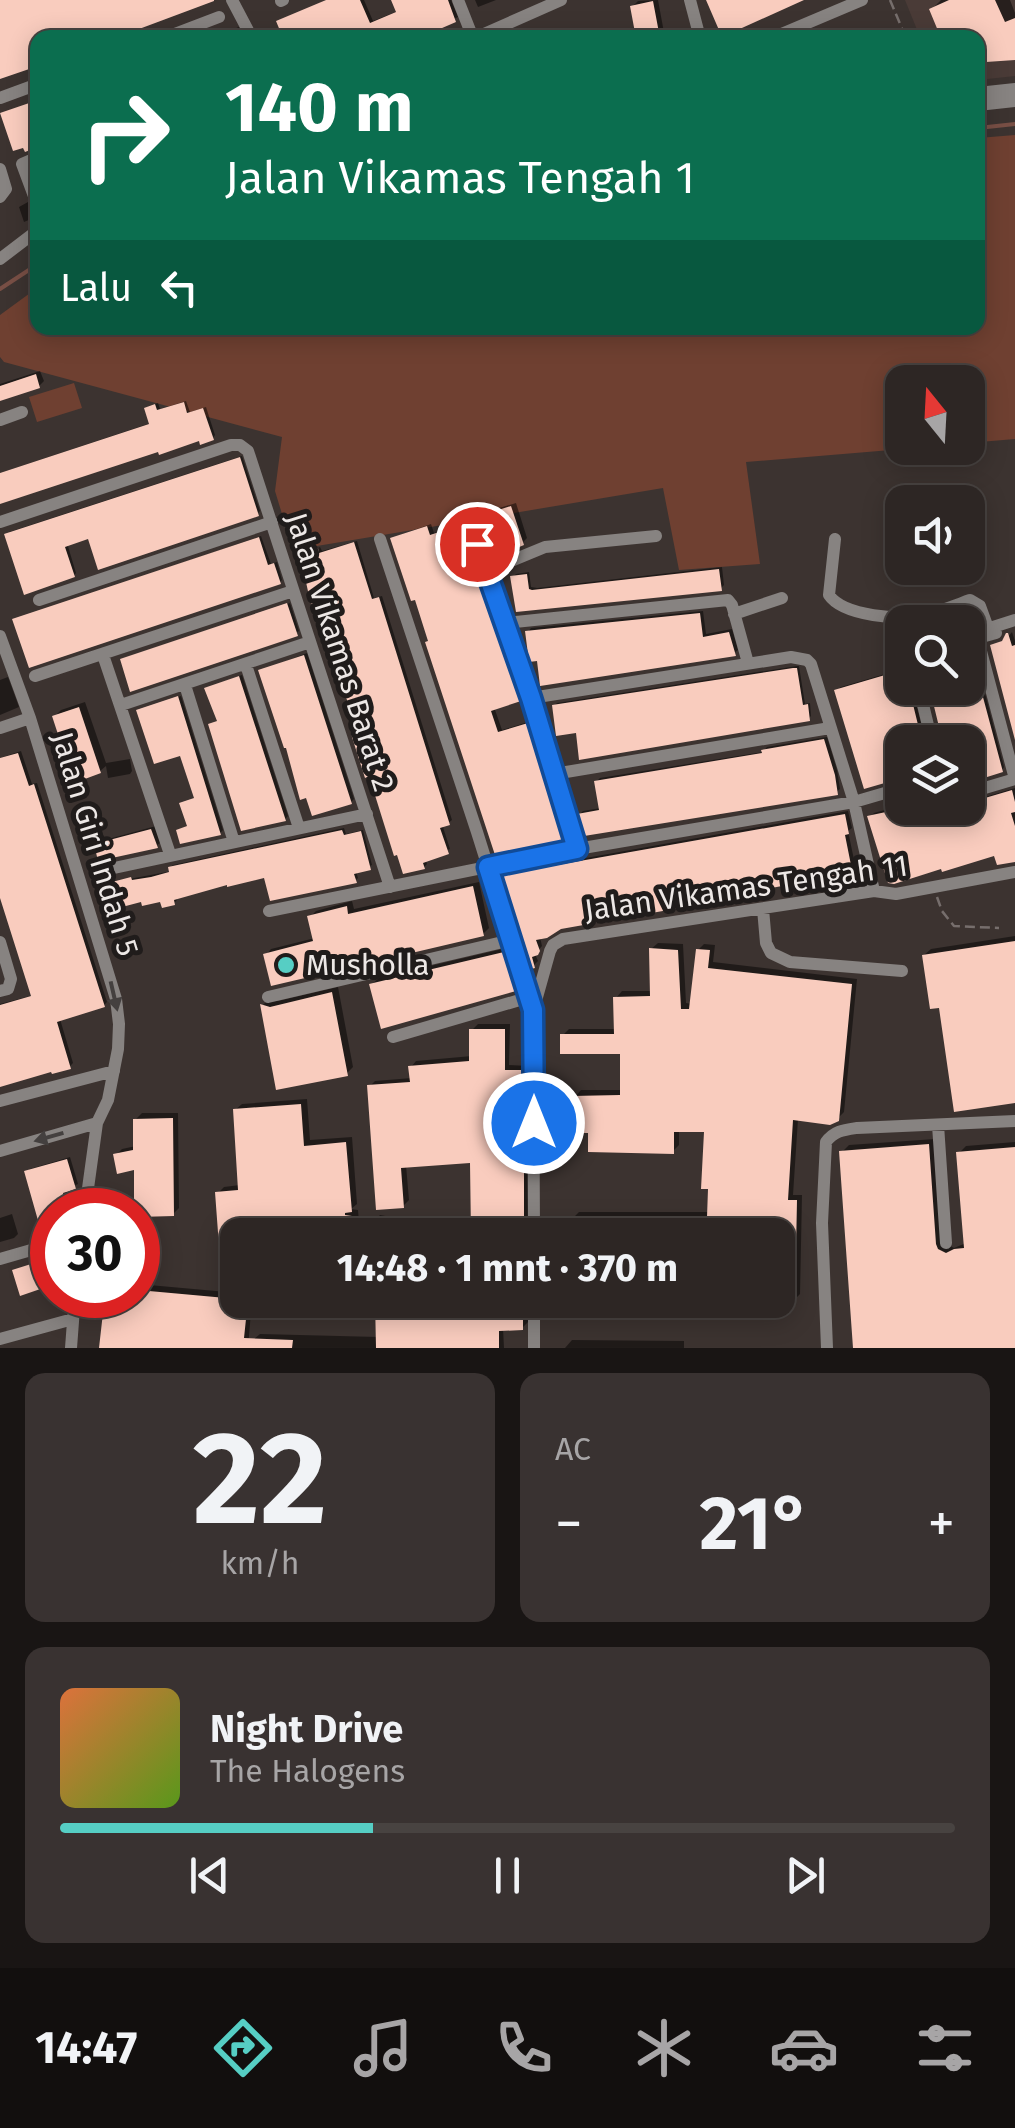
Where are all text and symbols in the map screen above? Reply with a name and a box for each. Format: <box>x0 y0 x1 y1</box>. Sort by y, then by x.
text: 140 m <box>225 66 414 150</box>
icon: right <box>60 70 190 200</box>
text: Jalan Vikamas Tengah 1 <box>225 151 695 205</box>
icon: left <box>152 260 207 315</box>
text: Lalu <box>60 265 132 311</box>
north arrow <box>885 365 985 465</box>
map controls <box>885 365 985 825</box>
button: sound <box>885 485 985 585</box>
pin <box>435 502 520 587</box>
street label: Jalan Vikamas Barat 2 <box>278 508 402 796</box>
icon: arrive <box>450 517 505 572</box>
button: search <box>885 605 985 705</box>
button: layers <box>885 725 985 825</box>
street label: Jalan Giri Indah 5 <box>44 728 146 960</box>
street label: Jalan Vikamas Tengah 11 <box>582 847 910 929</box>
place label: Musholla <box>306 947 430 983</box>
marker: Musholla <box>275 954 297 976</box>
one-way arrow <box>107 981 122 1012</box>
position arrow <box>482 1071 586 1175</box>
one-way arrow <box>33 1130 64 1145</box>
speed limit sign: 30 <box>30 1188 160 1318</box>
text: 14:48 · 1 mnt · 370 m <box>337 1245 678 1291</box>
text: 22 <box>193 1401 327 1557</box>
text: AC <box>555 1430 591 1468</box>
text: 21° <box>700 1479 811 1569</box>
text: − <box>555 1491 583 1557</box>
text: + <box>928 1491 955 1557</box>
text: km/h <box>220 1544 300 1582</box>
text: Night Drive <box>210 1706 403 1752</box>
text: The Halogens <box>210 1752 405 1790</box>
icon: previous <box>182 1848 237 1903</box>
icon: pause <box>480 1848 535 1903</box>
icon: next <box>778 1848 833 1903</box>
icon: directions <box>208 2013 278 2083</box>
icon: music <box>348 2013 418 2083</box>
icon: phone <box>489 2013 559 2083</box>
icon: climate <box>629 2013 699 2083</box>
icon: car <box>769 2013 839 2083</box>
icon: filters <box>910 2013 980 2083</box>
text: 14:47 <box>35 2021 137 2075</box>

